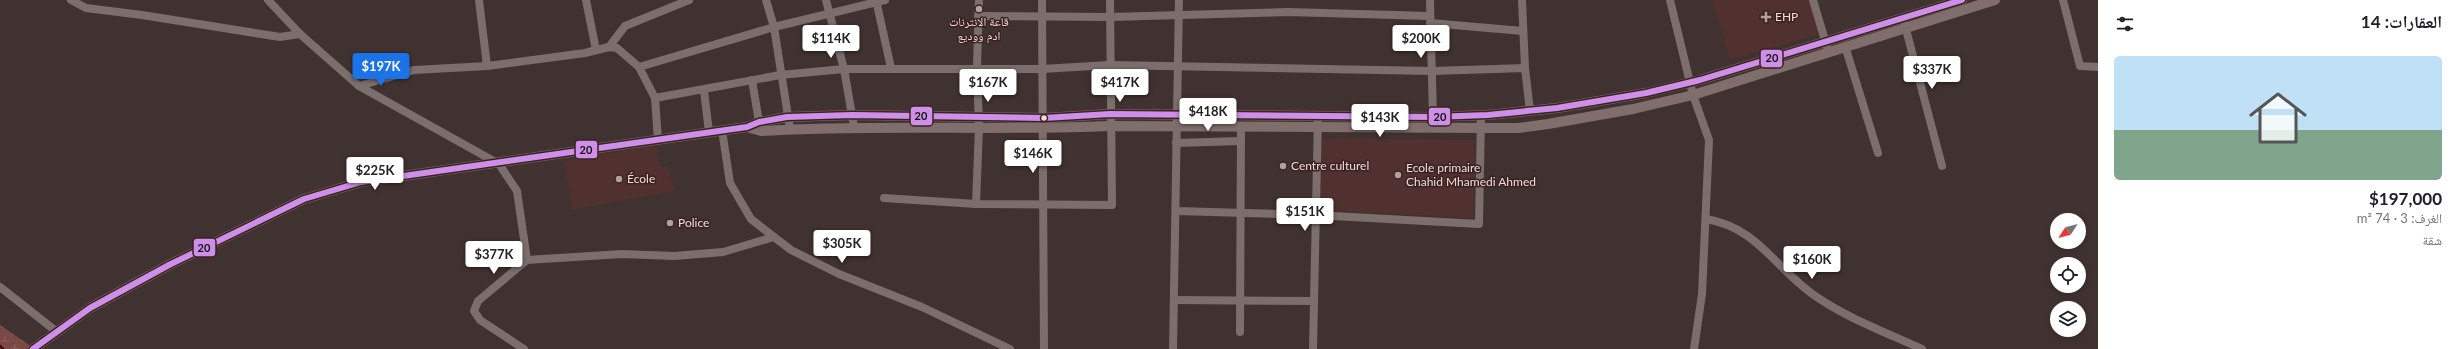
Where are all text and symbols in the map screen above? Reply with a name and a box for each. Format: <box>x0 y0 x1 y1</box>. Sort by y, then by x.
marker: قاعة الانترنات ادم ووديع <box>974 4 984 14</box>
place label: EHP <box>1775 9 1798 24</box>
marker: EHP <box>1760 11 1772 23</box>
text: العقارات: 14 <box>2361 11 2442 32</box>
icon: filters <box>2114 13 2136 35</box>
place label: قاعة الانترنات ادم ووديع <box>949 14 1009 44</box>
pin: $114K <box>803 25 859 59</box>
pin: $200K <box>1393 25 1449 59</box>
text: $114K <box>811 30 851 46</box>
text: $200K <box>1401 30 1441 46</box>
line badge: 20 <box>1760 49 1783 68</box>
text: 20 <box>1766 51 1779 64</box>
pin: $197K <box>353 53 409 87</box>
pin: $337K <box>1904 56 1960 90</box>
text: $197K <box>361 58 401 74</box>
text: $337K <box>1912 61 1952 77</box>
pin: $167K <box>960 69 1016 103</box>
pin: $417K <box>1092 69 1148 103</box>
text: $167K <box>968 74 1008 90</box>
text: $417K <box>1100 74 1140 90</box>
icon: home <box>2242 82 2314 154</box>
pin: $418K <box>1180 98 1236 132</box>
text: $418K <box>1188 103 1228 119</box>
pin: $143K <box>1352 104 1408 138</box>
line badge: 20 <box>910 106 933 126</box>
line badge: 20 <box>1428 107 1451 126</box>
text: 20 <box>915 109 928 122</box>
text: $143K <box>1360 109 1400 125</box>
text: 20 <box>1434 110 1447 123</box>
unlabelled marker <box>1039 113 1049 123</box>
line badge: 20 <box>575 140 598 159</box>
pin: $146K <box>1005 140 1061 174</box>
text: 20 <box>580 143 593 156</box>
text: $146K <box>1013 145 1053 161</box>
pin: $225K <box>347 157 403 191</box>
place label: Centre culturel <box>1291 158 1369 173</box>
place label: Ecole primaire Chahid Mhamedi Ahmed <box>1406 160 1536 189</box>
marker: Centre culturel <box>1278 161 1288 171</box>
text: $225K <box>355 162 395 178</box>
marker: Ecole primaire Chahid Mhamedi Ahmed <box>1393 170 1403 180</box>
place label: École <box>627 171 655 186</box>
marker: École <box>614 174 624 184</box>
text: $197,000 <box>2369 188 2442 209</box>
pin: $151K <box>1277 198 1333 232</box>
text: $151K <box>1285 203 1325 219</box>
text: الغرف: 3 · 74 m² <box>2357 210 2442 226</box>
north arrow <box>2050 213 2086 249</box>
map controls <box>2050 213 2086 337</box>
place label: Police <box>678 215 709 230</box>
marker: Police <box>665 218 675 228</box>
pin: $305K <box>814 230 870 264</box>
text: شقة <box>2423 232 2442 248</box>
text: $305K <box>822 235 862 251</box>
line badge: 20 <box>193 238 216 257</box>
text: 20 <box>198 241 211 254</box>
pin: $377K <box>466 241 522 275</box>
text: $377K <box>474 246 514 262</box>
pin: $160K <box>1784 246 1840 280</box>
text: $160K <box>1792 251 1832 267</box>
button: locate <box>2050 257 2086 293</box>
button: layers <box>2050 301 2086 337</box>

